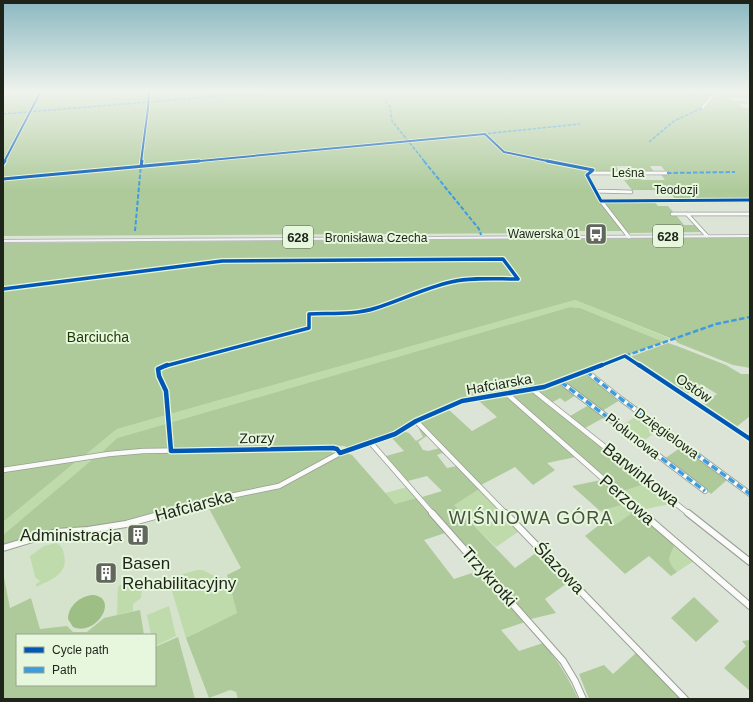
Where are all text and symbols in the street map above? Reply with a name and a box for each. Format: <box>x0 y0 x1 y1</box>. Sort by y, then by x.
street label: Leśna <box>612 166 645 180</box>
street label: Teodozji <box>654 183 698 197</box>
bus stop icon: Wawerska 01 <box>583 221 609 247</box>
road number: 628 <box>653 225 683 247</box>
road number: 628 <box>283 226 313 248</box>
place label: Wawerska 01 <box>508 227 580 241</box>
street label: Bronisława Czecha <box>325 231 428 245</box>
park label: Barciucha <box>67 329 129 345</box>
street label: Hafciarska <box>465 370 533 398</box>
street label: Ostów <box>673 370 716 406</box>
street label: Dzięgielowa <box>632 404 702 462</box>
street label: Piołunowa <box>603 410 664 462</box>
street label: Zorzy <box>239 430 275 446</box>
street label: Barwinkowa <box>599 439 683 511</box>
street label: Perzowa <box>596 471 659 529</box>
street label: Hafciarska <box>153 486 236 526</box>
district label: WIŚNIOWA GÓRA <box>449 507 613 528</box>
building icon: Administracja <box>125 522 151 548</box>
place label: Administracja <box>20 526 123 545</box>
street label: Ślazowa <box>530 538 589 598</box>
street label: Trzykrotki <box>458 544 520 610</box>
place label: Basen Rehabilitacyjny <box>122 554 237 593</box>
building icon: Basen Rehabilitacyjny <box>93 560 119 586</box>
legend <box>16 634 156 686</box>
text: Cycle path <box>52 643 109 657</box>
text: Path <box>52 663 77 677</box>

